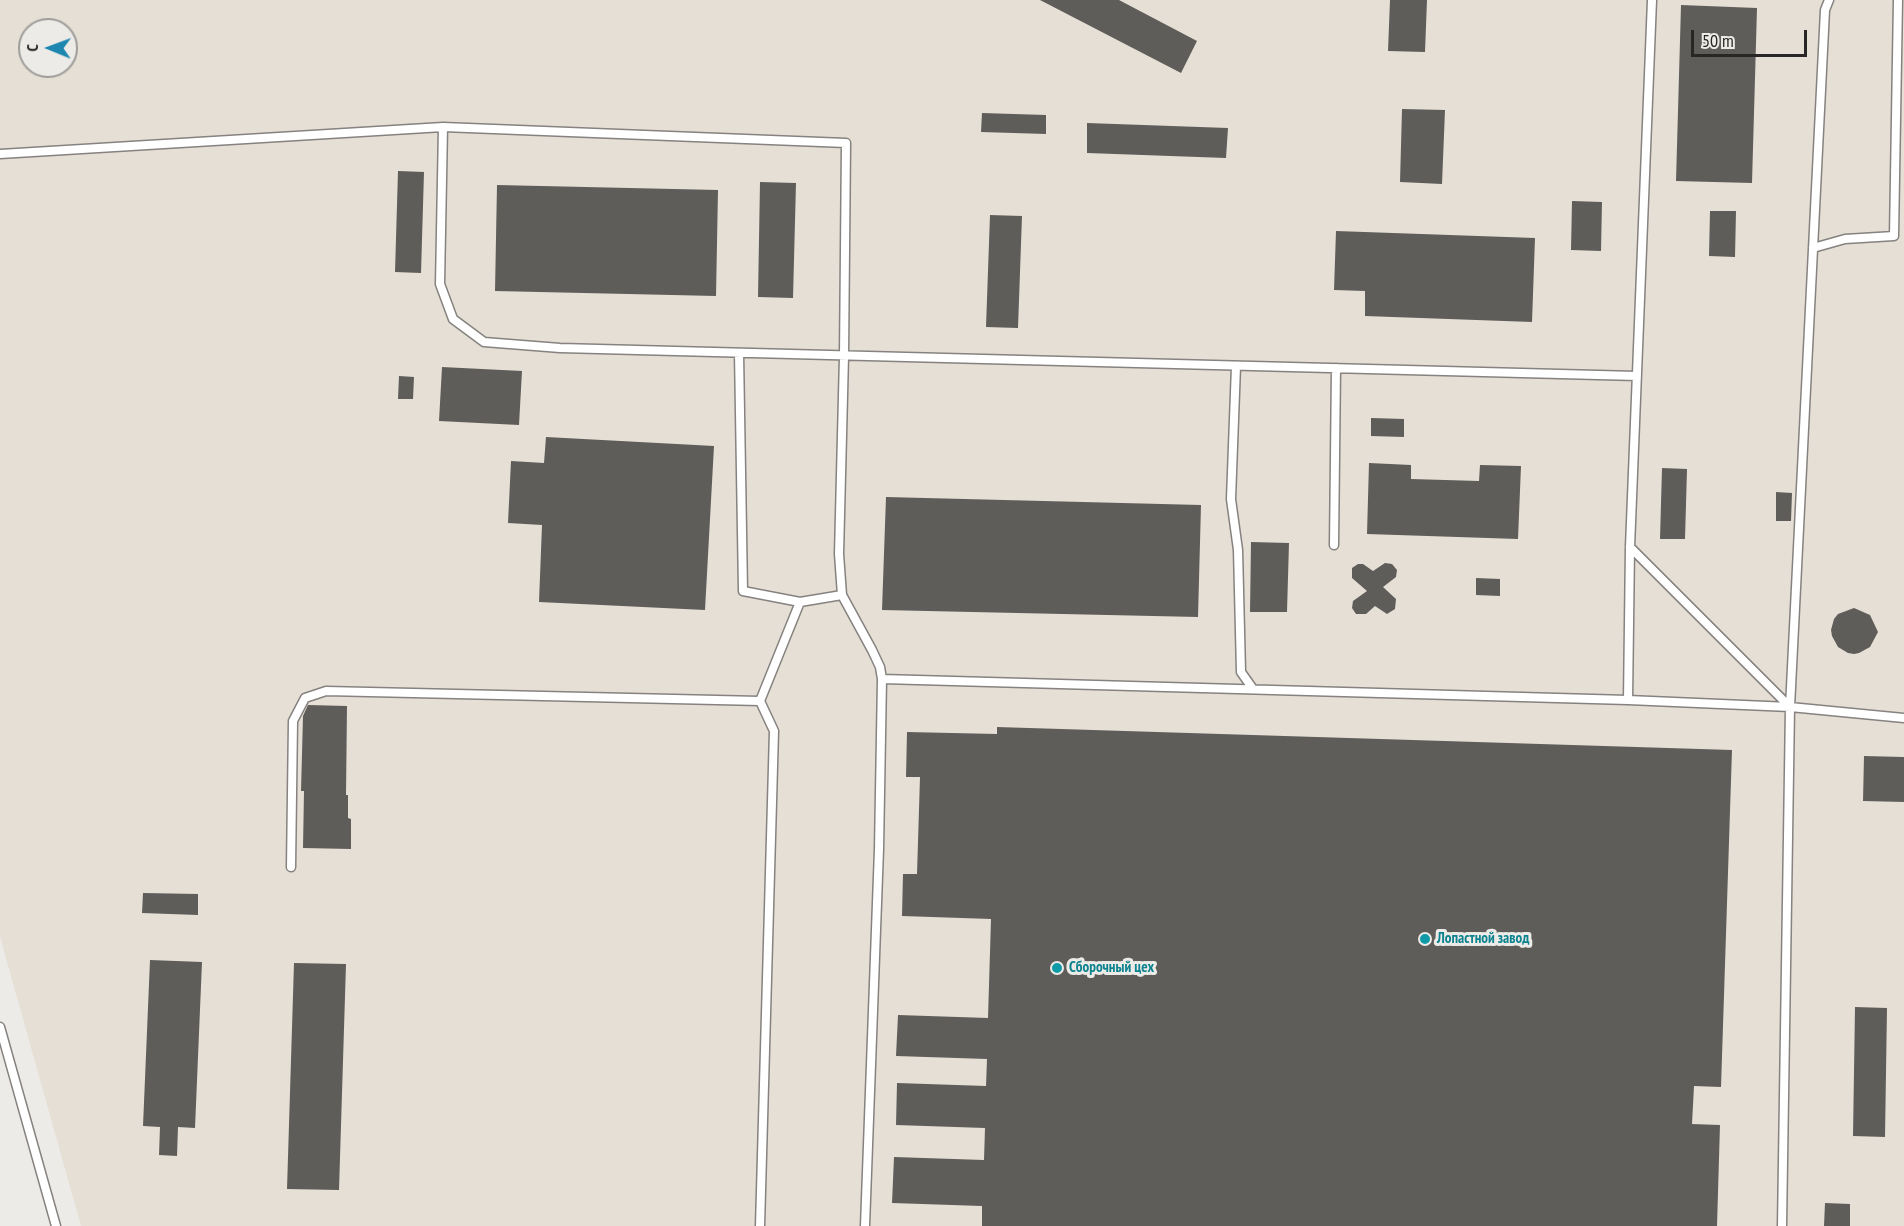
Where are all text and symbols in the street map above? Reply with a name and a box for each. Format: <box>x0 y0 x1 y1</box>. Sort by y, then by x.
north arrow <box>18 18 78 78</box>
scale bar <box>1694 18 1810 56</box>
text: 50 m <box>1702 29 1734 52</box>
text: С <box>22 44 42 52</box>
place label: Лопастной завод <box>1437 930 1529 948</box>
marker: Лопастной завод <box>1418 932 1432 946</box>
place label: Сборочный цех <box>1069 959 1154 977</box>
marker: Сборочный цех <box>1050 961 1064 975</box>

